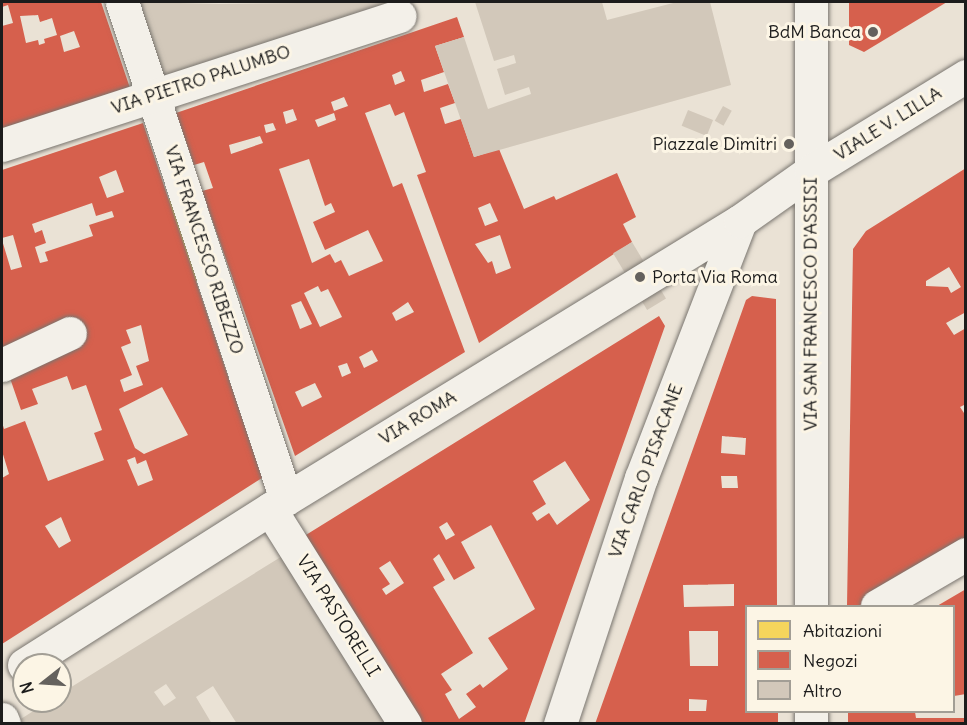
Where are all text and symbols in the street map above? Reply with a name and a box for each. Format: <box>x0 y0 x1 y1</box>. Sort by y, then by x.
place label: BdM Banca <box>768 21 861 43</box>
marker: BdM Banca <box>866 25 880 39</box>
street label: VIA PIETRO PALUMBO <box>109 41 293 119</box>
street label: VIALE V. LILLA <box>830 82 946 166</box>
place label: Piazzale Dimitri <box>652 133 777 155</box>
marker: Piazzale Dimitri <box>782 137 796 151</box>
street label: VIA FRANCESCO RIBEZZO <box>160 143 248 357</box>
street label: VIA SAN FRANCESCO D'ASSISI <box>800 177 822 431</box>
place label: Porta Via Roma <box>652 266 778 288</box>
marker: Porta Via Roma <box>633 270 647 284</box>
street label: VIA CARLO PISACANE <box>604 381 688 561</box>
street label: VIA ROMA <box>375 386 461 450</box>
street label: VIA PASTORELLI <box>292 551 384 681</box>
legend <box>745 605 955 713</box>
text: Abitazioni <box>803 619 882 642</box>
text: Negozi <box>803 649 858 672</box>
north arrow <box>12 653 72 713</box>
text: N <box>16 679 38 696</box>
text: Altro <box>803 679 842 702</box>

